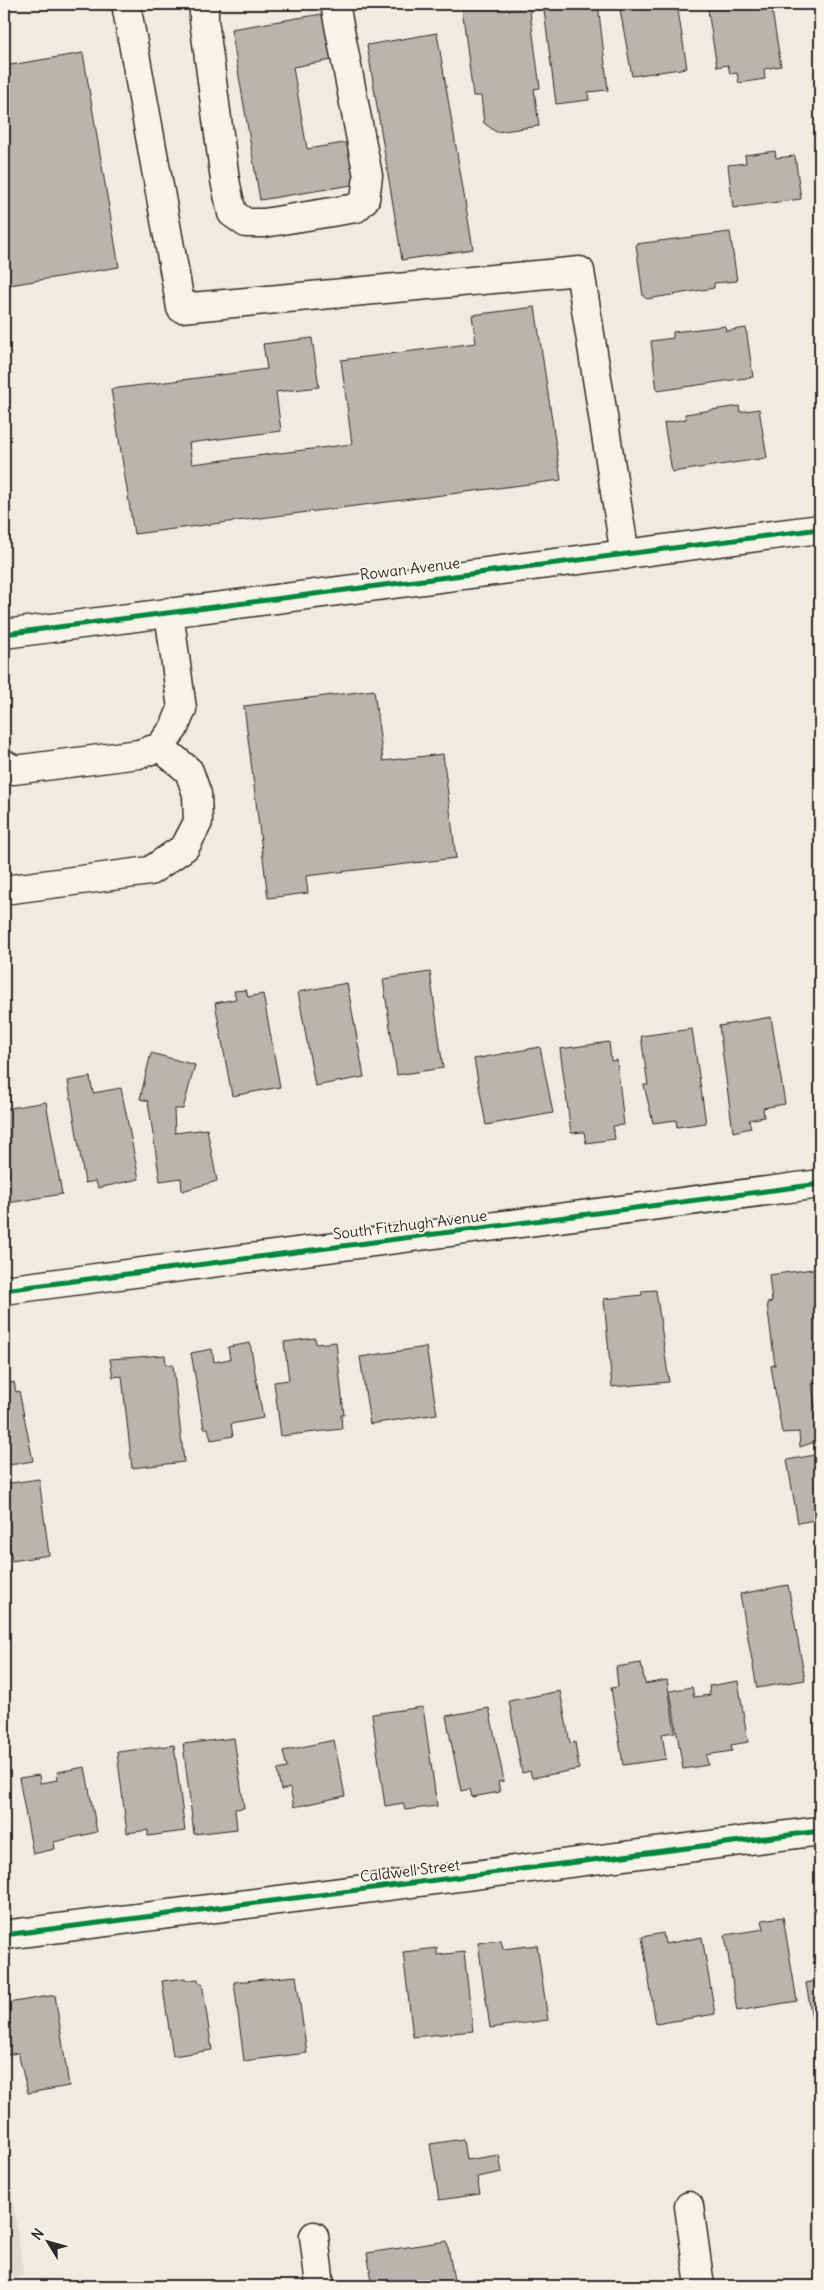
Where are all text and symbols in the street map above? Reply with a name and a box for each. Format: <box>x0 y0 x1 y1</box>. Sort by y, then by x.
street label: Rowan Avenue <box>359 553 461 584</box>
street label: South Fitzhugh Avenue <box>332 1206 488 1243</box>
street label: Caldwell Street <box>359 1855 461 1886</box>
north arrow <box>22 2218 72 2268</box>
text: N <box>28 2225 48 2243</box>

